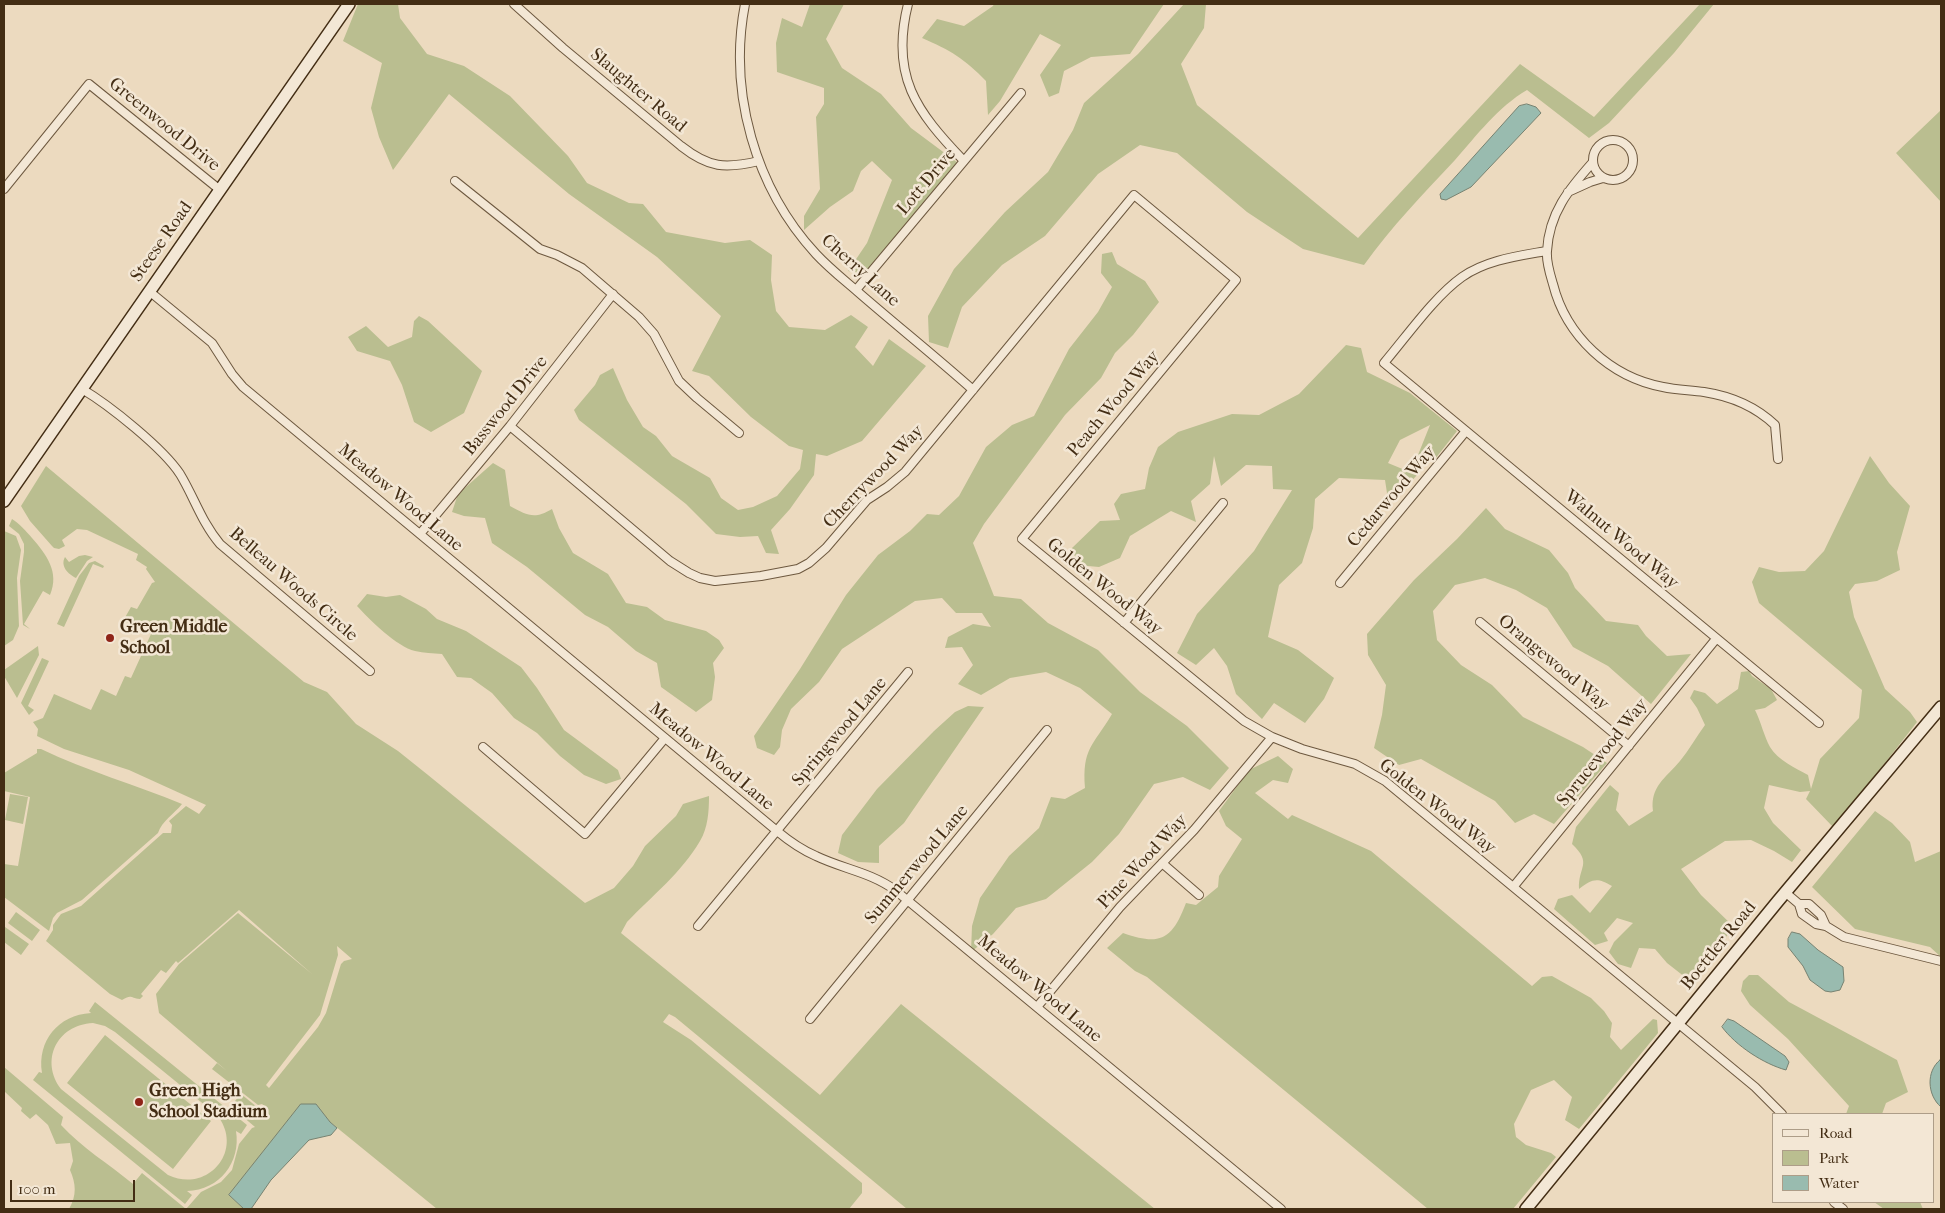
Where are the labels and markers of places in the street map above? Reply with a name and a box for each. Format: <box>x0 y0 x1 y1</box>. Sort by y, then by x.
place label: Green Middle School <box>120 617 227 660</box>
marker: Green Middle School <box>104 632 116 644</box>
place label: Green High School Stadium <box>149 1081 267 1124</box>
marker: Green High School Stadium <box>133 1096 145 1108</box>

